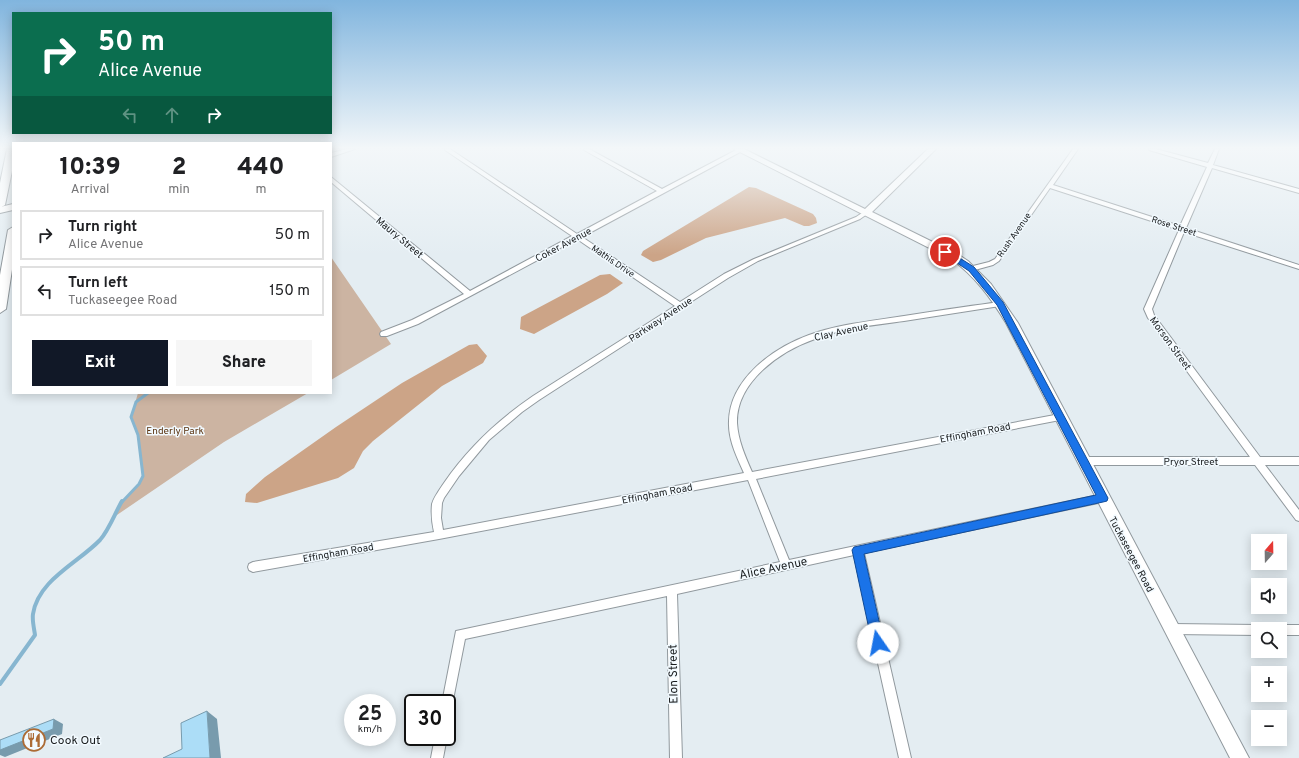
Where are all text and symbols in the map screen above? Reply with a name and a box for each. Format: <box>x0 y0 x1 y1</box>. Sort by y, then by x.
text: 50 m <box>98 25 165 61</box>
icon: right <box>32 28 84 80</box>
text: Alice Avenue <box>98 60 202 83</box>
icon: left <box>119 104 141 126</box>
icon: ahead <box>161 104 183 126</box>
icon: right <box>203 104 225 126</box>
text: 10:39 <box>60 153 121 183</box>
text: 2 <box>172 153 186 183</box>
text: 440 <box>237 153 284 183</box>
text: Arrival <box>71 182 109 198</box>
text: min <box>168 182 190 198</box>
text: m <box>255 182 266 198</box>
street label: Rush Avenue <box>995 211 1034 260</box>
street label: Rose Street <box>1150 214 1198 239</box>
street label: Maury Street <box>373 215 426 262</box>
text: Turn right <box>68 218 137 237</box>
icon: right <box>34 224 56 246</box>
street label: Coker Avenue <box>533 225 594 266</box>
text: 50 m <box>275 226 310 245</box>
pin <box>928 235 962 269</box>
text: Alice Avenue <box>68 237 143 253</box>
icon: arrive <box>934 241 956 263</box>
street label: Mathis Drive <box>589 243 637 280</box>
text: Turn left <box>68 274 128 293</box>
icon: left <box>34 280 56 302</box>
text: 150 m <box>269 282 310 301</box>
text: Tuckaseegee Road <box>68 293 177 309</box>
street label: Parkway Avenue <box>626 295 695 346</box>
street label: Morson Street <box>1146 315 1194 373</box>
street label: Clay Avenue <box>813 320 870 345</box>
button: Exit <box>32 340 168 386</box>
button: Share <box>176 340 312 386</box>
street label: Effingham Road <box>939 420 1012 447</box>
park label: Enderly Park <box>146 425 204 438</box>
street label: Pryor Street <box>1164 456 1219 469</box>
street label: Effingham Road <box>621 481 694 508</box>
street label: Tuckaseegee Road <box>1105 515 1156 595</box>
north arrow <box>1251 534 1287 570</box>
map controls <box>1251 534 1287 746</box>
street label: Effingham Road <box>302 541 375 566</box>
street label: Alice Avenue <box>738 554 809 584</box>
button: sound <box>1251 578 1287 614</box>
position arrow <box>857 622 899 664</box>
button: search <box>1251 622 1287 658</box>
street label: Elon Street <box>665 644 683 704</box>
button: + <box>1251 666 1287 702</box>
speed limit sign: 30 <box>404 694 456 746</box>
text: 25 <box>358 702 382 728</box>
button: − <box>1251 710 1287 746</box>
text: km/h <box>358 723 382 736</box>
restaurant icon: Cook Out <box>21 727 47 753</box>
place label: Cook Out <box>50 733 101 749</box>

